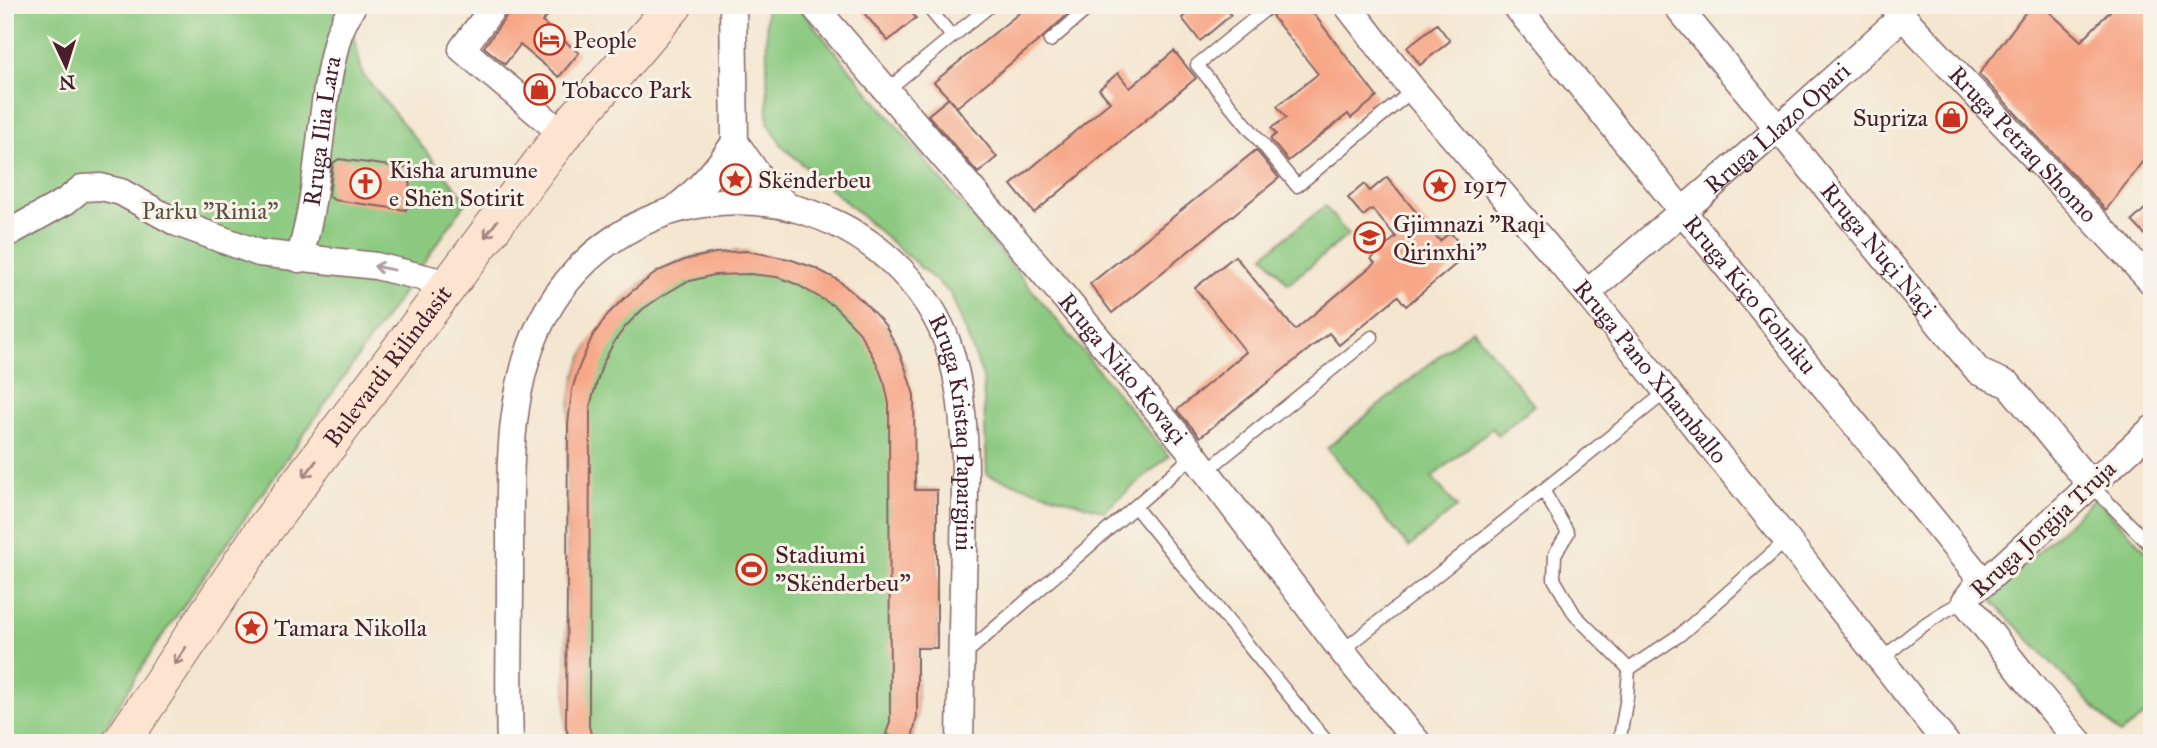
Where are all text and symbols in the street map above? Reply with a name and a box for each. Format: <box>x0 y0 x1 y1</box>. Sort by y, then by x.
hotel icon: People <box>533 23 567 57</box>
place label: People <box>573 25 637 55</box>
north arrow <box>32 32 102 102</box>
street label: Rruga Ilia Lara <box>297 53 348 208</box>
street label: Rruga Llazo Opari <box>1698 56 1857 200</box>
street label: Rruga Petraq Shomo <box>1942 59 2104 229</box>
text: N <box>58 70 76 94</box>
shop icon: Tobacco Park <box>522 73 556 107</box>
place label: Tobacco Park <box>562 75 692 105</box>
shop icon: Supriza <box>1934 101 1968 135</box>
place label: Supriza <box>1853 103 1929 133</box>
place label: Kisha arumune e Shën Sotirit <box>389 155 538 213</box>
place icon: Skënderbeu <box>718 163 752 197</box>
place label: Skënderbeu <box>758 165 871 195</box>
church icon: Kisha arumune e Shën Sotirit <box>349 167 383 201</box>
place icon: 1917 <box>1423 168 1457 202</box>
place label: 1917 <box>1463 170 1507 200</box>
street label: Rruga Nuçi Naçi <box>1814 176 1943 324</box>
park label: Parku "Rinia" <box>142 196 278 226</box>
place label: Gjimnazi "Raqi Qirinxhi" <box>1393 209 1546 267</box>
street label: Rruga Kiço Golniku <box>1677 209 1824 380</box>
one-way arrow <box>484 219 499 238</box>
school or university icon: Gjimnazi "Raqi Qirinxhi" <box>1353 221 1387 255</box>
one-way arrow <box>373 261 396 274</box>
street label: Rruga Pano Xhamballo <box>1567 273 1734 470</box>
street label: Bulevardi Rilindasit <box>317 279 459 453</box>
street label: Rruga Niko Kovaçi <box>1052 287 1195 451</box>
street label: Rruga Kristaq Papargjini <box>922 309 980 552</box>
street label: Rruga Jorgija Truja <box>1964 453 2123 604</box>
one-way arrow <box>303 459 317 478</box>
place label: Stadiumi "Skënderbeu" <box>775 540 911 598</box>
sports icon: Stadiumi "Skënderbeu" <box>735 552 769 586</box>
place icon: Tamara Nikolla <box>234 611 268 645</box>
place label: Tamara Nikolla <box>274 613 428 643</box>
one-way arrow <box>173 646 187 665</box>

